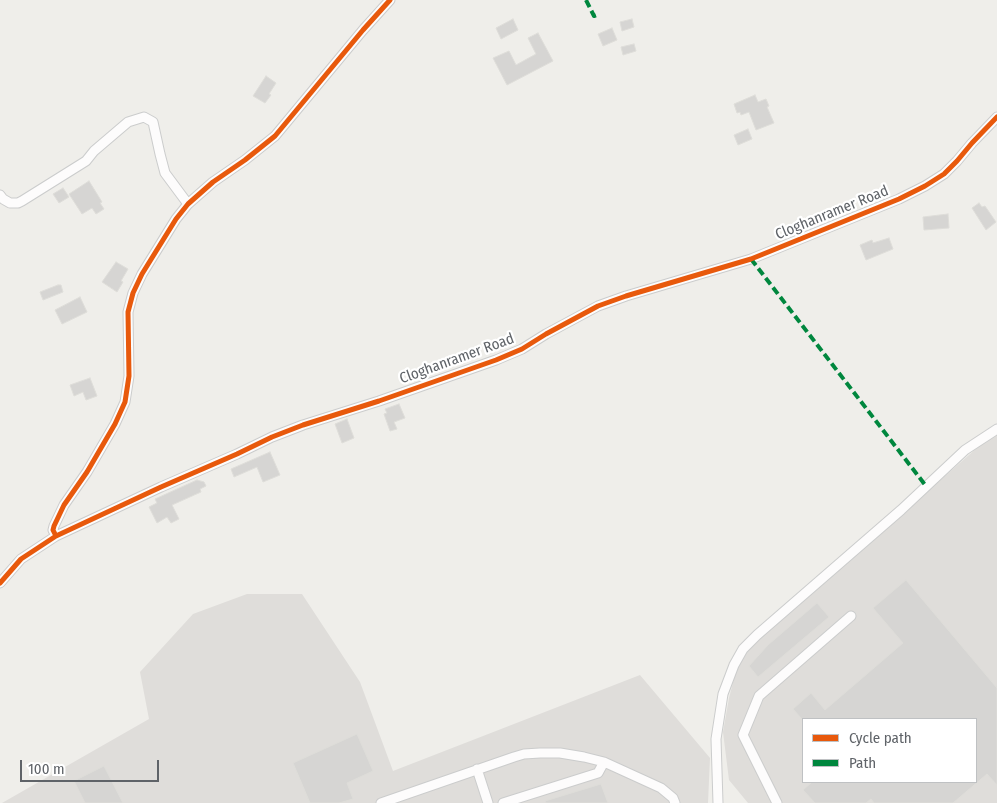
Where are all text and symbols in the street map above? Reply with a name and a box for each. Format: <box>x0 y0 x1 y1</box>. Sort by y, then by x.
street label: Cloghanramer Road <box>773 182 891 244</box>
street label: Cloghanramer Road <box>397 330 517 388</box>
legend <box>802 718 977 783</box>
text: Cycle path <box>849 729 912 747</box>
scale bar <box>22 750 161 782</box>
text: Path <box>849 754 876 772</box>
text: 100 m <box>28 760 65 778</box>

